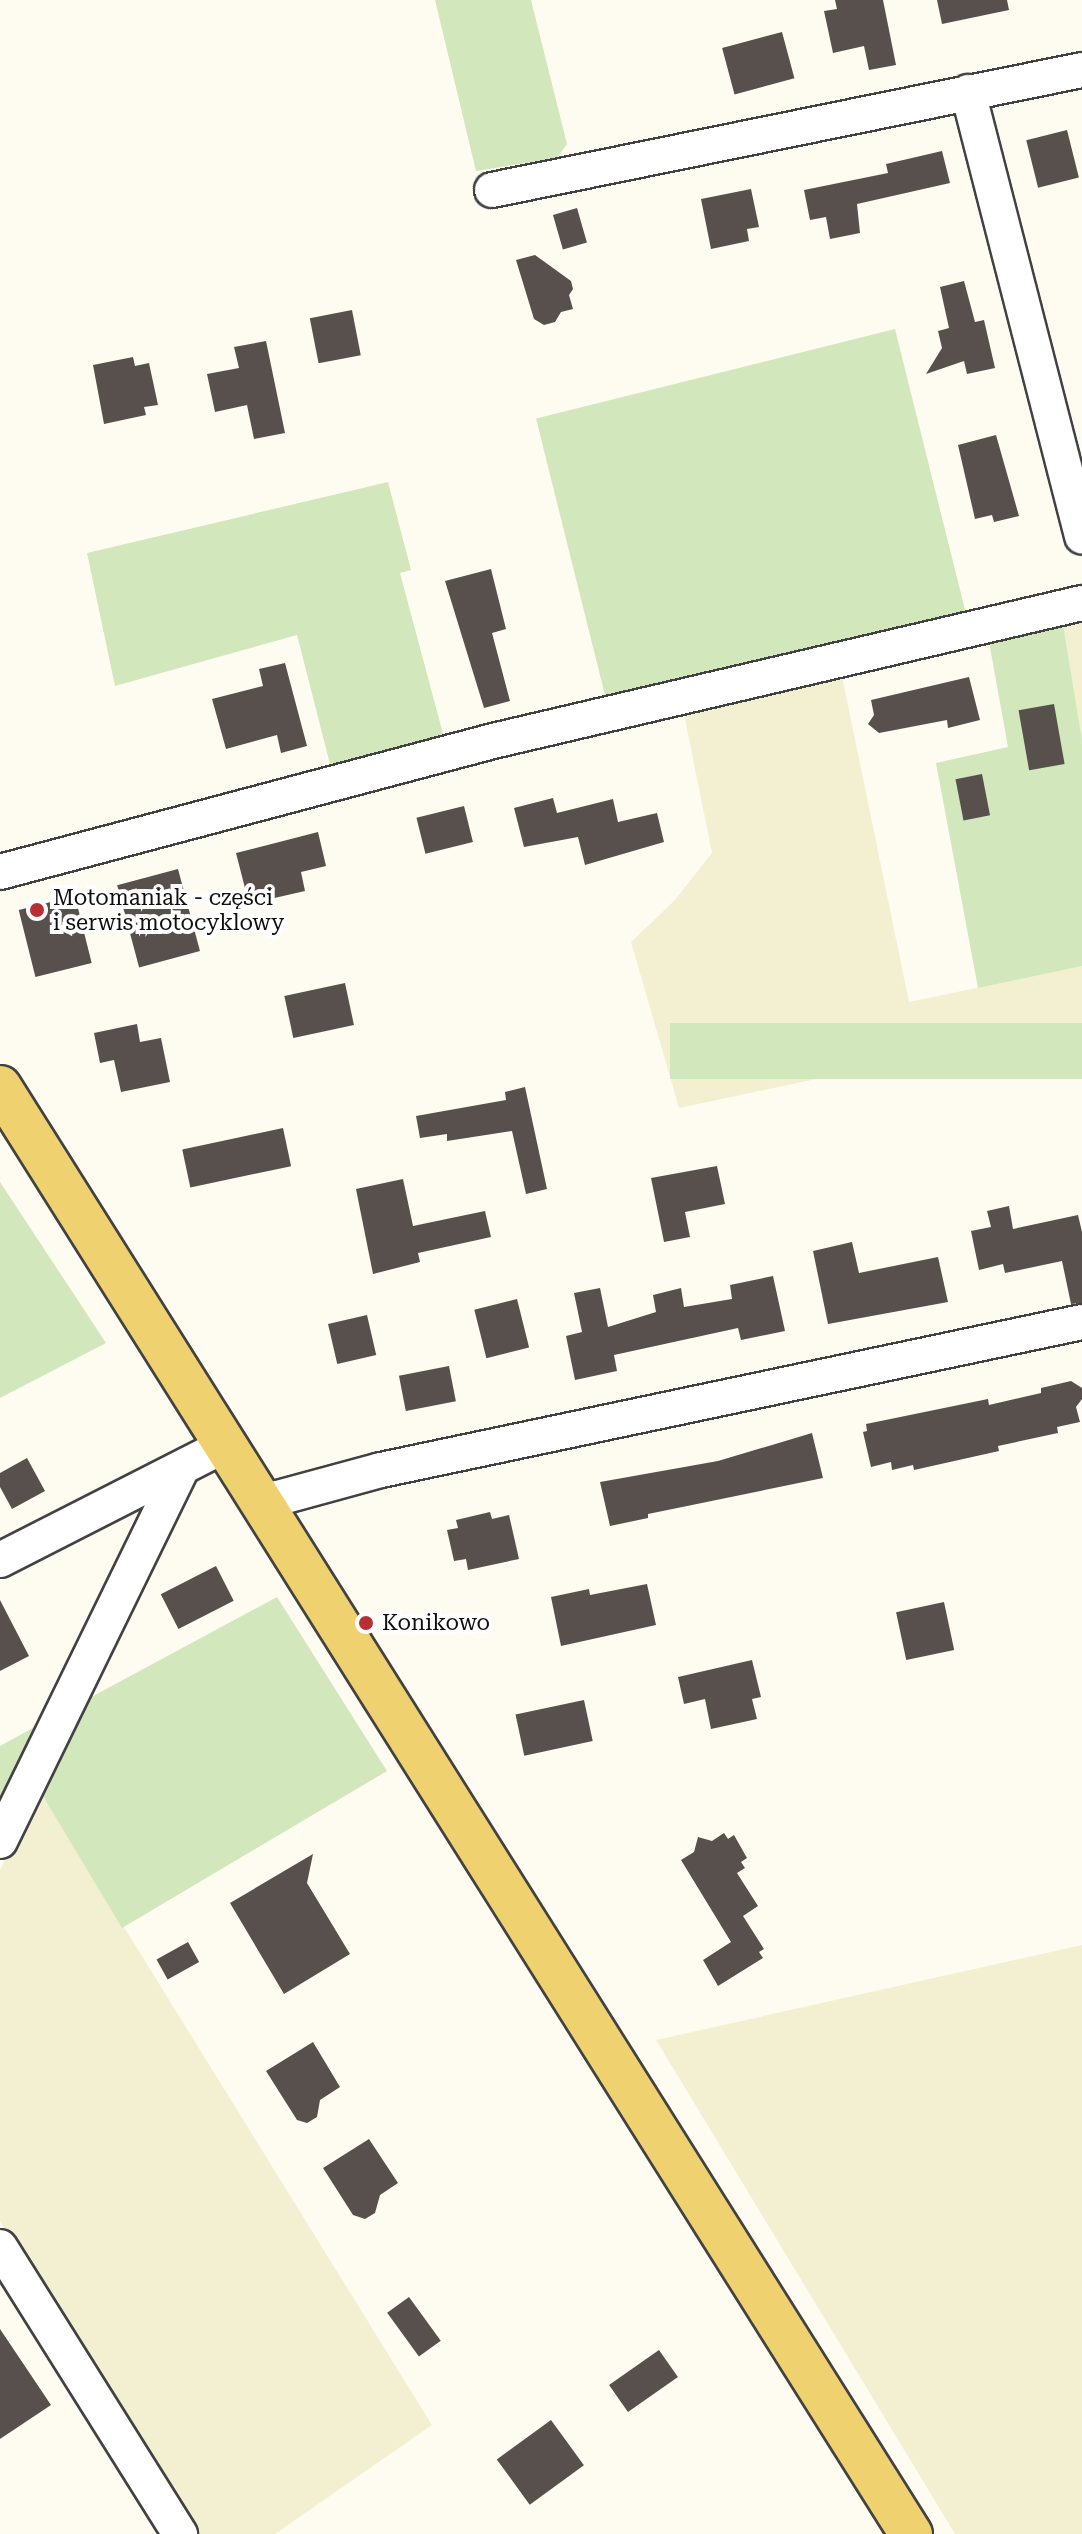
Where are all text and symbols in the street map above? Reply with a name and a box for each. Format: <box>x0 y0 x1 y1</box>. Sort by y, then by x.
place label: Motomaniak - części i serwis motocyklowy <box>53 884 284 936</box>
marker: Motomaniak - części i serwis motocyklowy <box>28 901 46 919</box>
place label: Konikowo <box>382 1610 490 1636</box>
marker: Konikowo <box>357 1614 375 1632</box>

